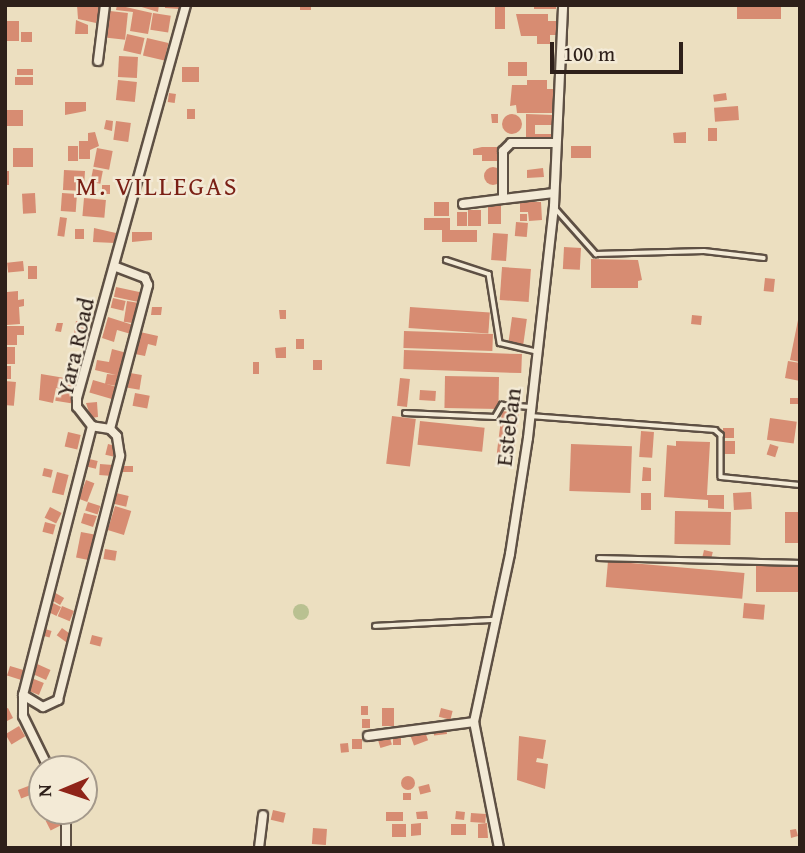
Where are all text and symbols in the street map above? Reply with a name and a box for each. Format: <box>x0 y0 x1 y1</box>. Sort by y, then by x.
scale bar <box>553 28 686 72</box>
text: 100 m <box>563 38 615 69</box>
district label: M. VILLEGAS <box>77 170 237 202</box>
street label: Yara Road <box>50 295 100 399</box>
street label: Esteban <box>489 386 527 468</box>
north arrow <box>28 755 98 825</box>
text: N <box>30 784 58 798</box>

